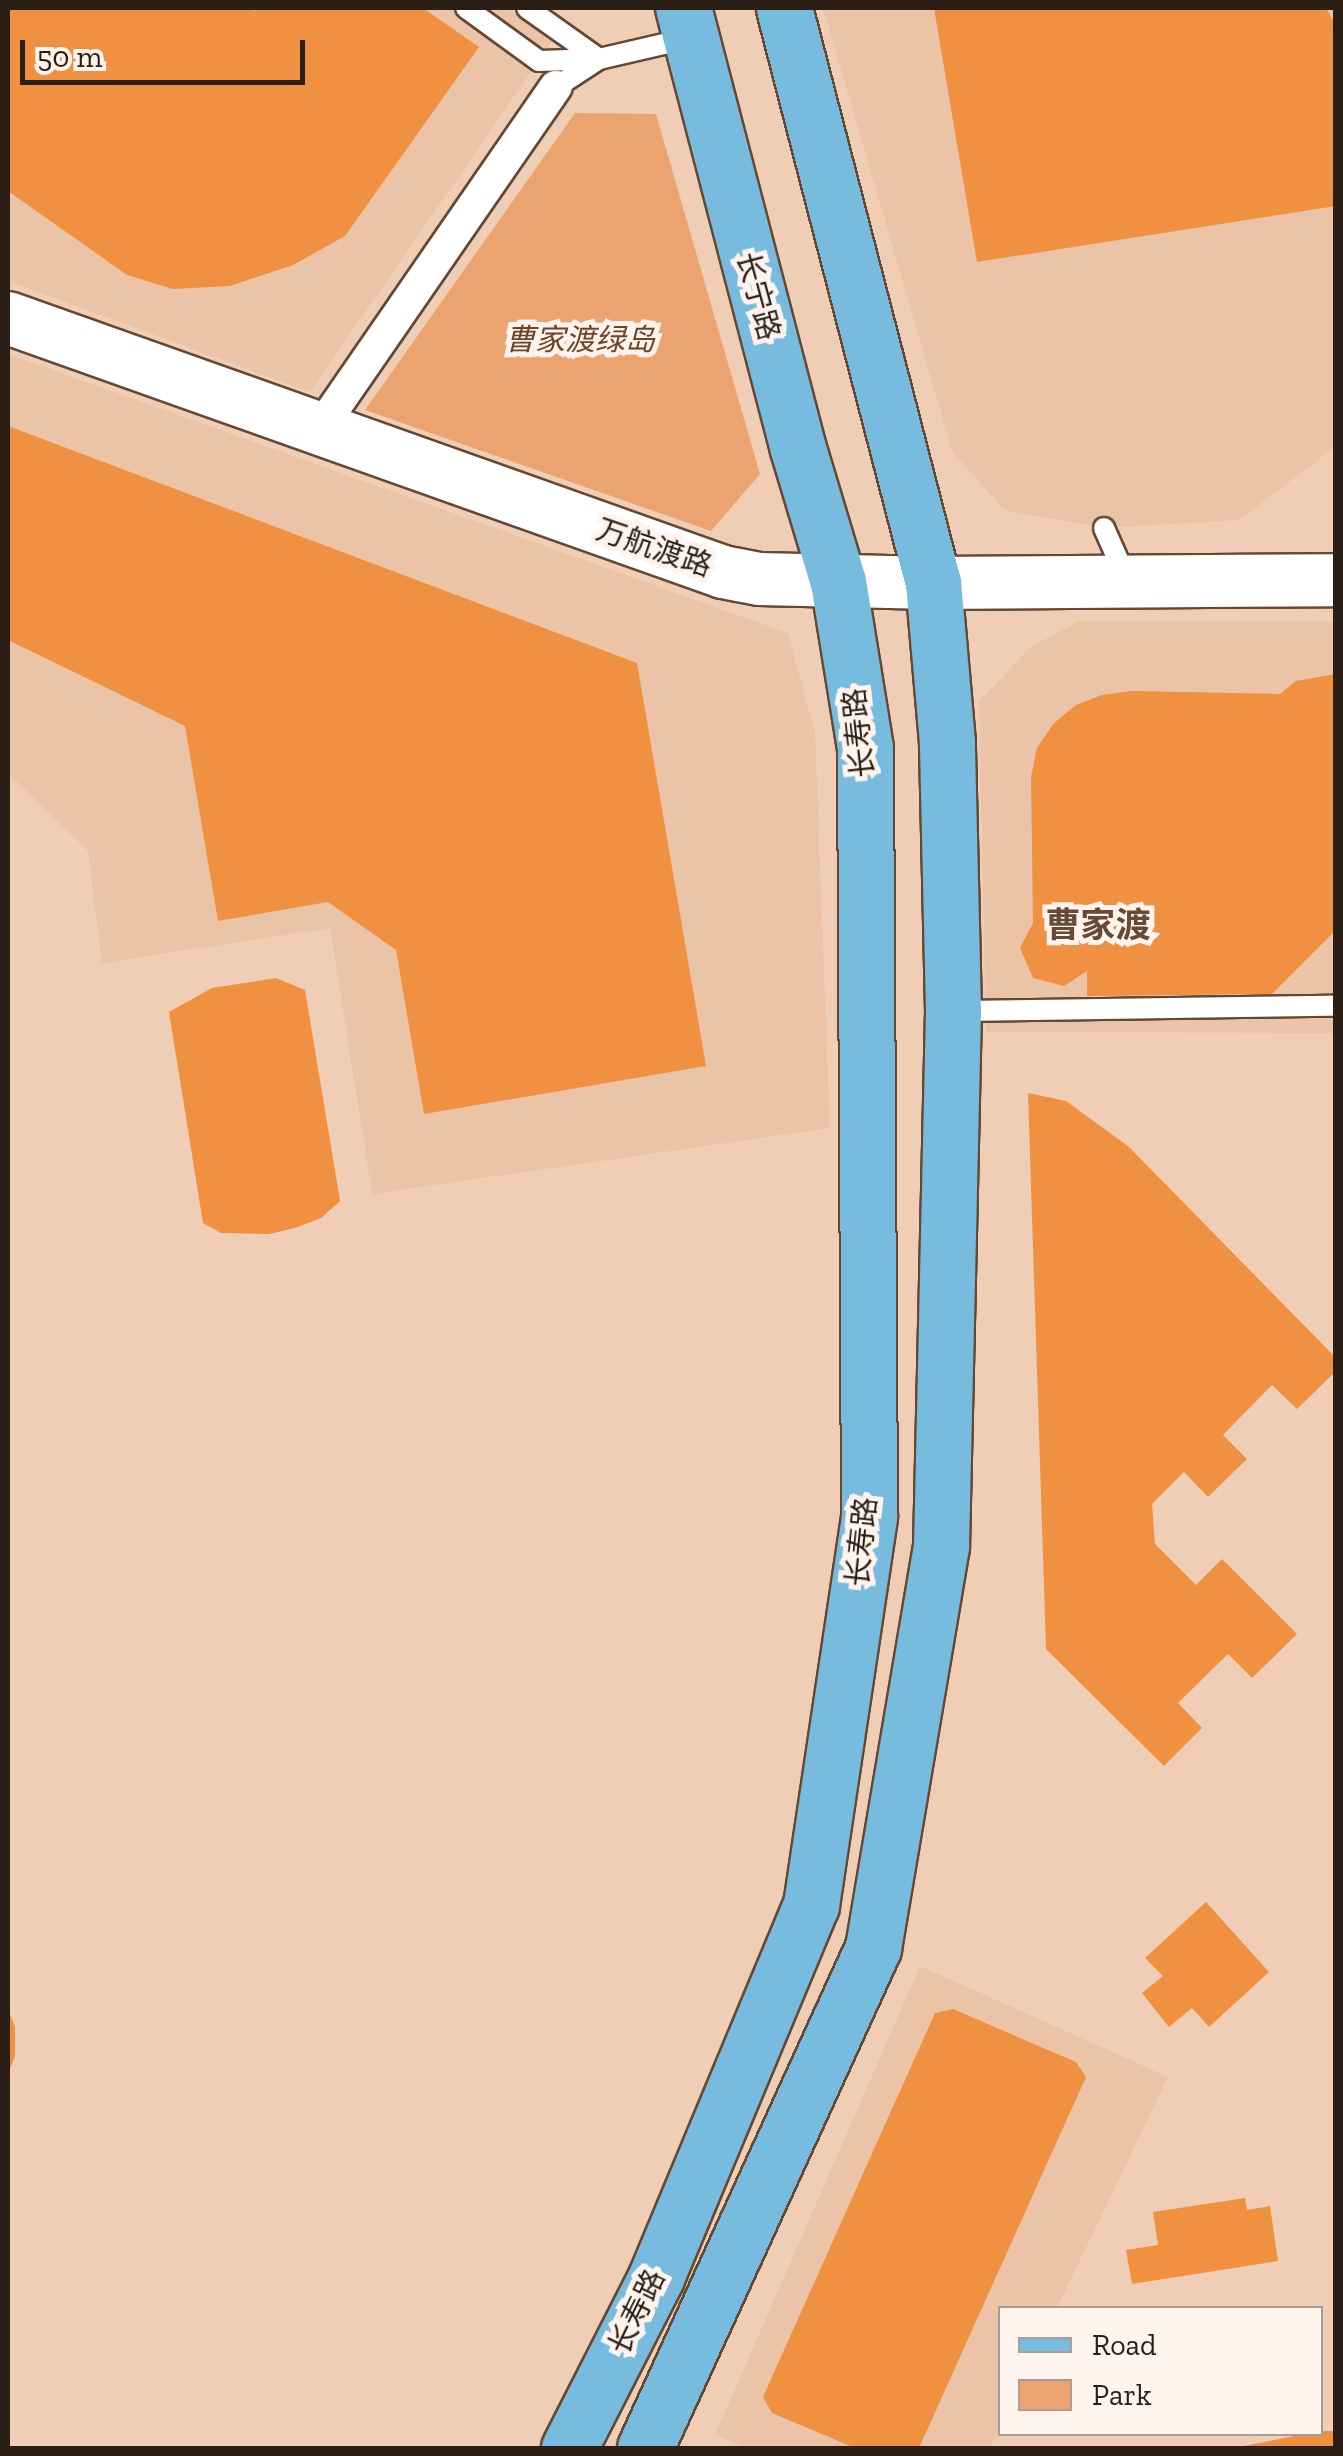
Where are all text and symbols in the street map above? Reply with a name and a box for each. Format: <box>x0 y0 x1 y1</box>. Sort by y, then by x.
scale bar <box>25 20 310 82</box>
text: 50 m <box>37 39 102 75</box>
street label: 长宁路 <box>729 248 787 344</box>
park label: 曹家渡绿岛 <box>505 322 655 358</box>
street label: 万航渡路 <box>591 511 717 585</box>
street label: 长寿路 <box>836 686 882 780</box>
district label: 曹家渡 <box>1046 904 1150 946</box>
street label: 长寿路 <box>839 1495 885 1589</box>
street label: 长寿路 <box>601 2264 673 2360</box>
legend <box>998 2306 1323 2436</box>
text: Road <box>1092 2327 1157 2363</box>
text: Park <box>1092 2377 1152 2413</box>

